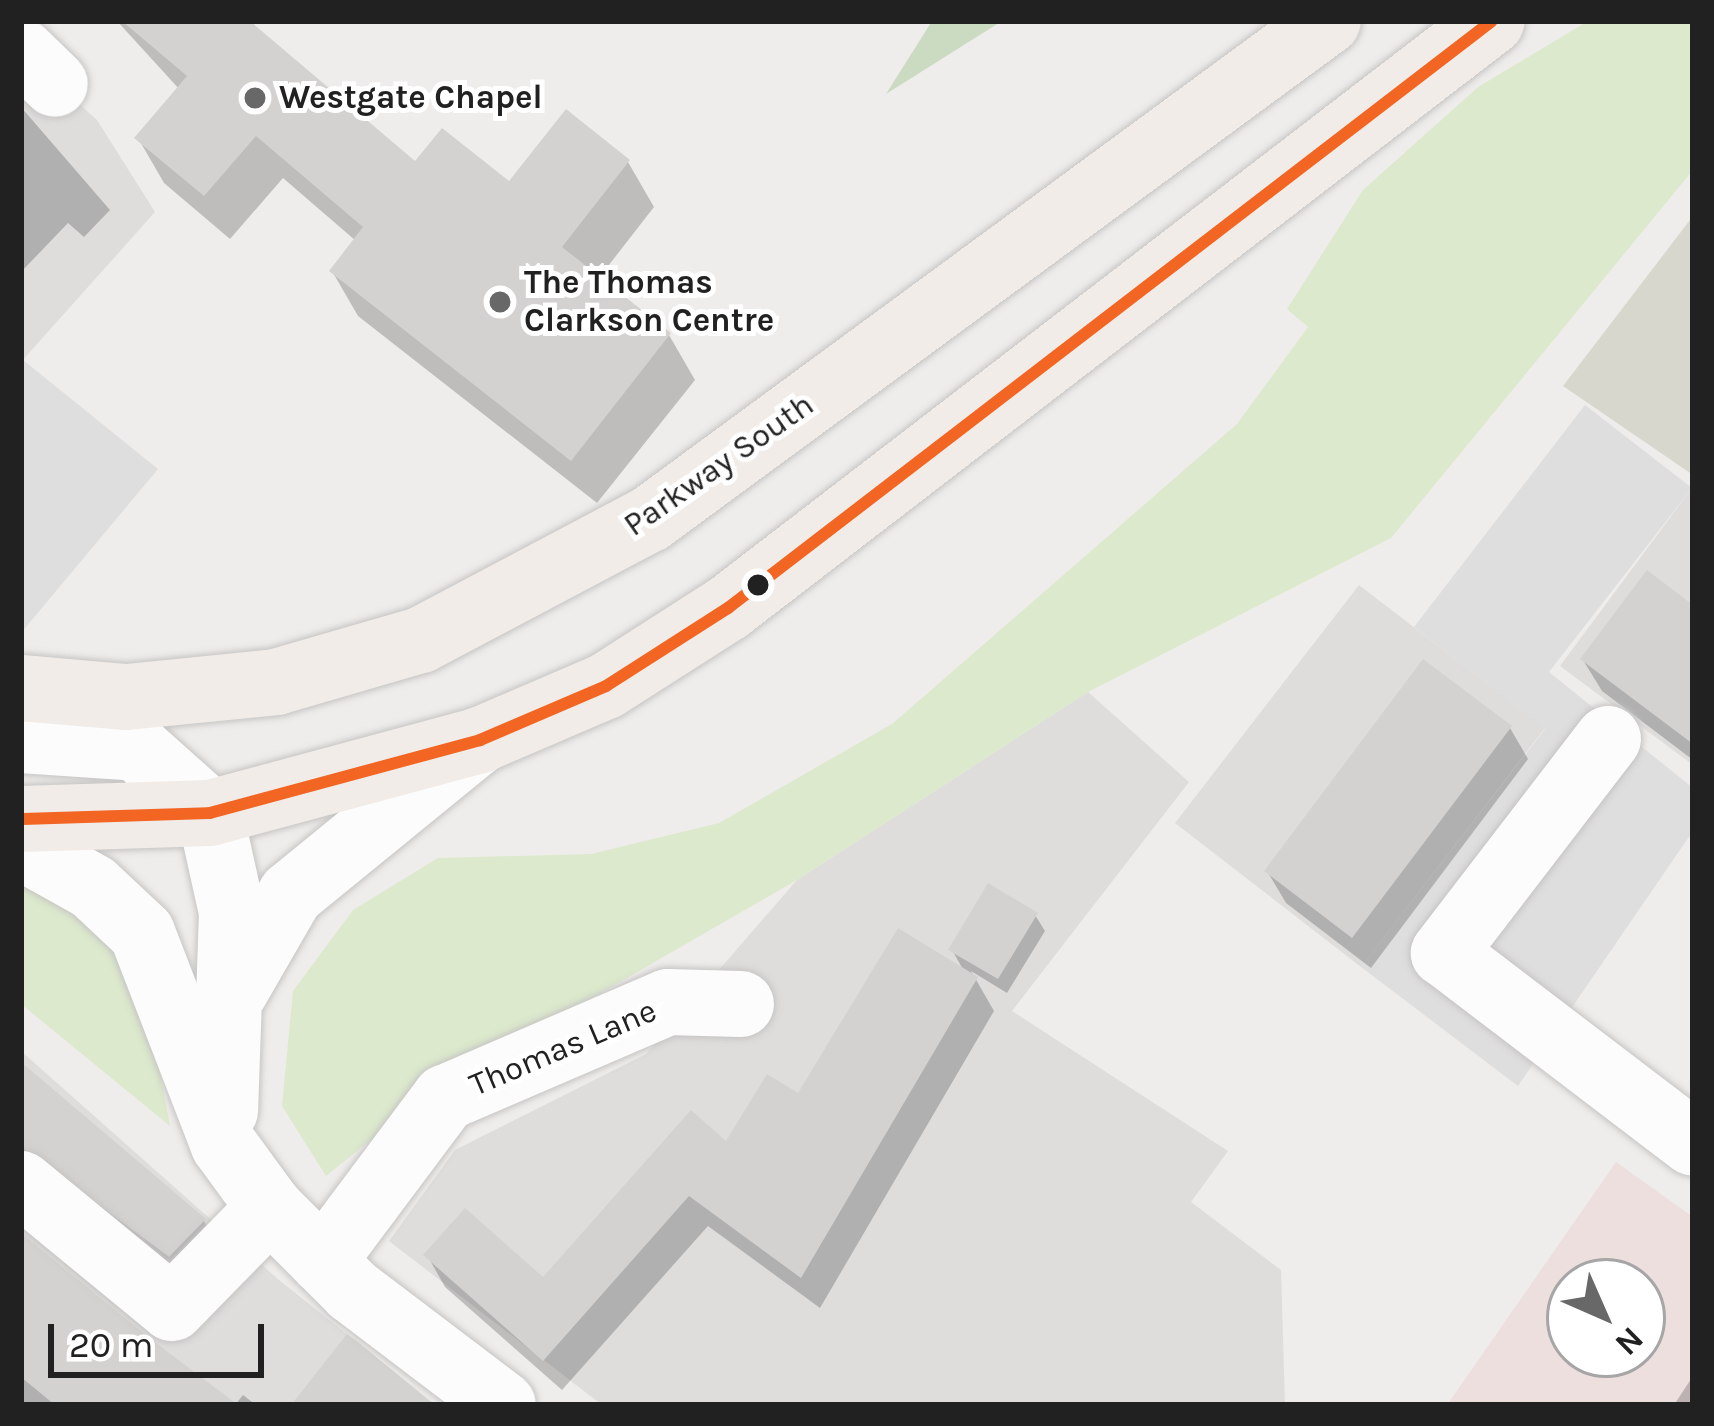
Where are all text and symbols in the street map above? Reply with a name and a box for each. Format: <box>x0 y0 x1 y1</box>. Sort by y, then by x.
place label: Westgate Chapel <box>279 78 543 118</box>
marker: Westgate Chapel <box>242 85 268 111</box>
place label: The Thomas Clarkson Centre <box>524 263 774 341</box>
marker: The Thomas Clarkson Centre <box>487 289 513 315</box>
street label: Parkway South <box>617 385 821 545</box>
unlabelled marker <box>747 574 769 596</box>
street label: Thomas Lane <box>464 991 662 1105</box>
north arrow <box>1546 1258 1666 1378</box>
scale bar <box>54 1300 270 1374</box>
text: N <box>1608 1320 1651 1363</box>
text: 20 m <box>69 1324 153 1366</box>

